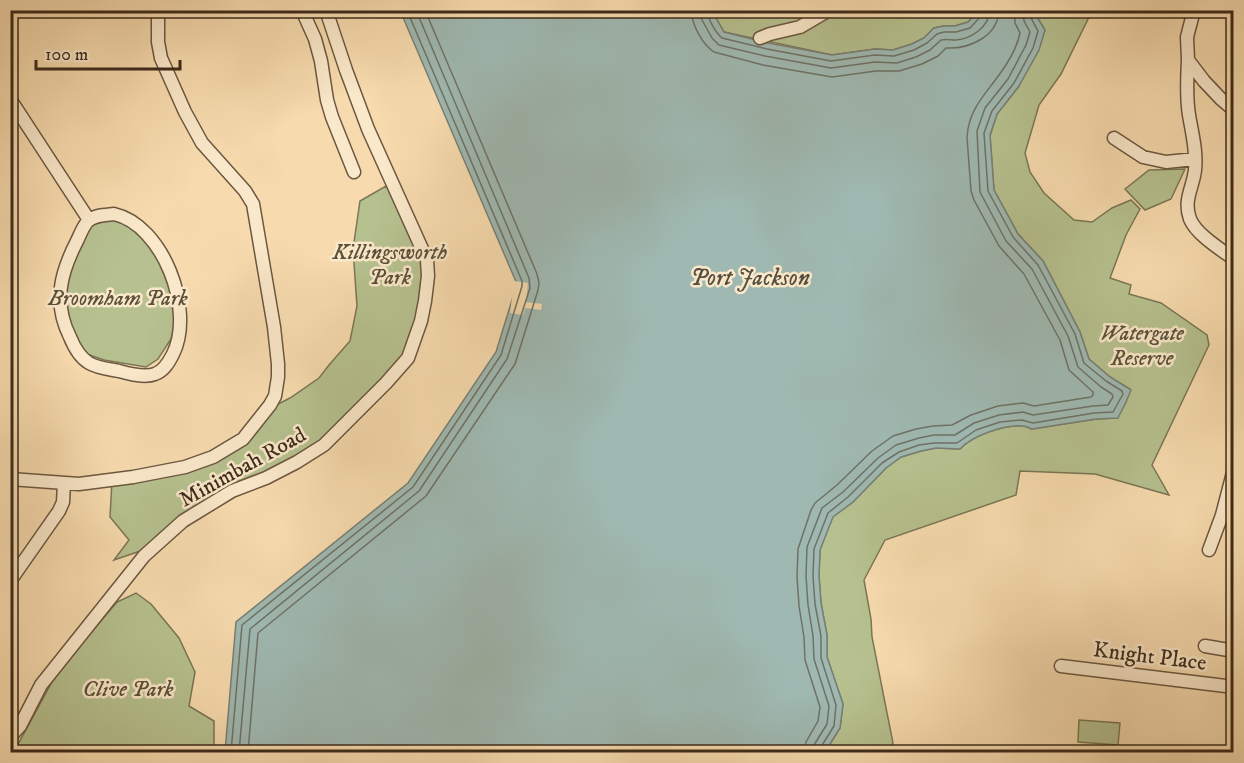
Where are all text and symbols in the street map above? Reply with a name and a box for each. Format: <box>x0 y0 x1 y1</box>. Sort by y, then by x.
scale bar <box>36 33 180 71</box>
text: 100 m <box>45 44 88 66</box>
park label: Killingsworth Park <box>332 239 447 291</box>
water label: Port Jackson <box>690 263 810 293</box>
park label: Broomham Park <box>47 285 188 312</box>
park label: Watergate Reserve <box>1100 320 1184 372</box>
street label: Minimbah Road <box>175 421 311 513</box>
street label: Knight Place <box>1092 636 1208 677</box>
park label: Clive Park <box>82 676 174 703</box>

